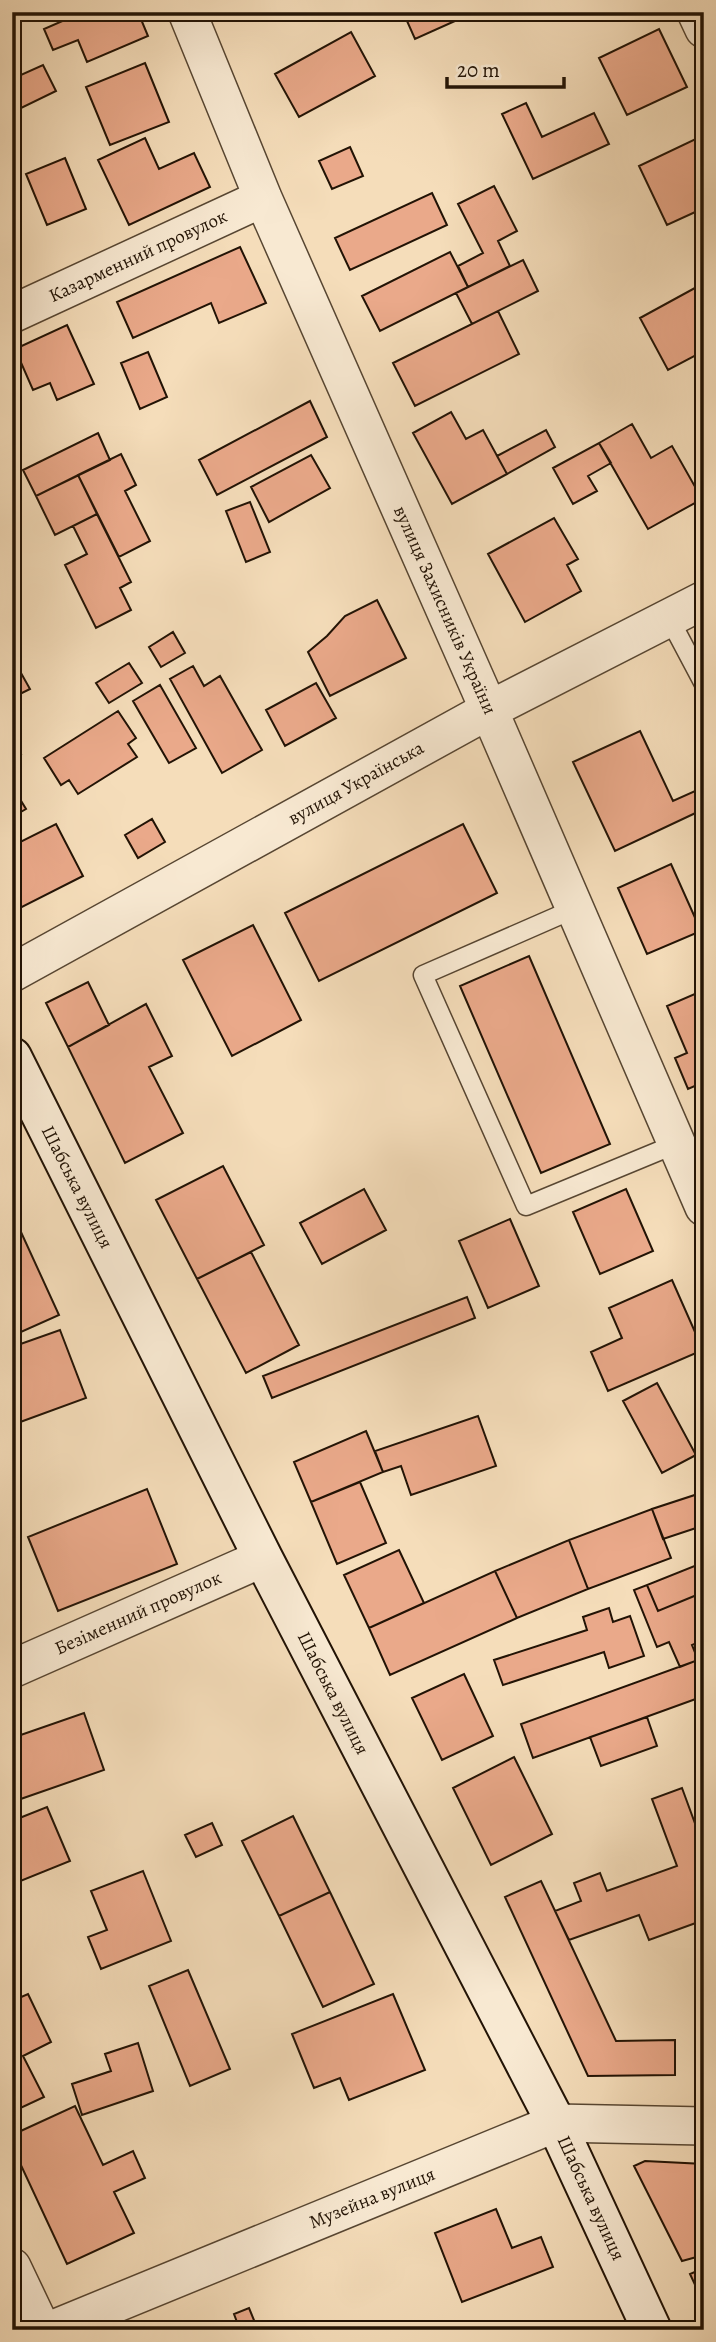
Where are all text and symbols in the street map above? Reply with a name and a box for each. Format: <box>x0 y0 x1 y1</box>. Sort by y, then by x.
scale bar <box>447 46 564 90</box>
text: 20 m <box>457 56 500 84</box>
street label: Казарменний провулок <box>45 203 232 309</box>
street label: вулиця Захисників України <box>387 502 503 718</box>
street label: вулиця Українська <box>283 735 429 831</box>
street label: Шабська вулиця <box>35 1121 119 1253</box>
street label: Безіменний провулок <box>50 1564 226 1661</box>
street label: Шабська вулиця <box>291 1627 375 1759</box>
street label: Шабська вулиця <box>551 2131 631 2265</box>
street label: Музейна вулиця <box>305 2161 439 2235</box>

